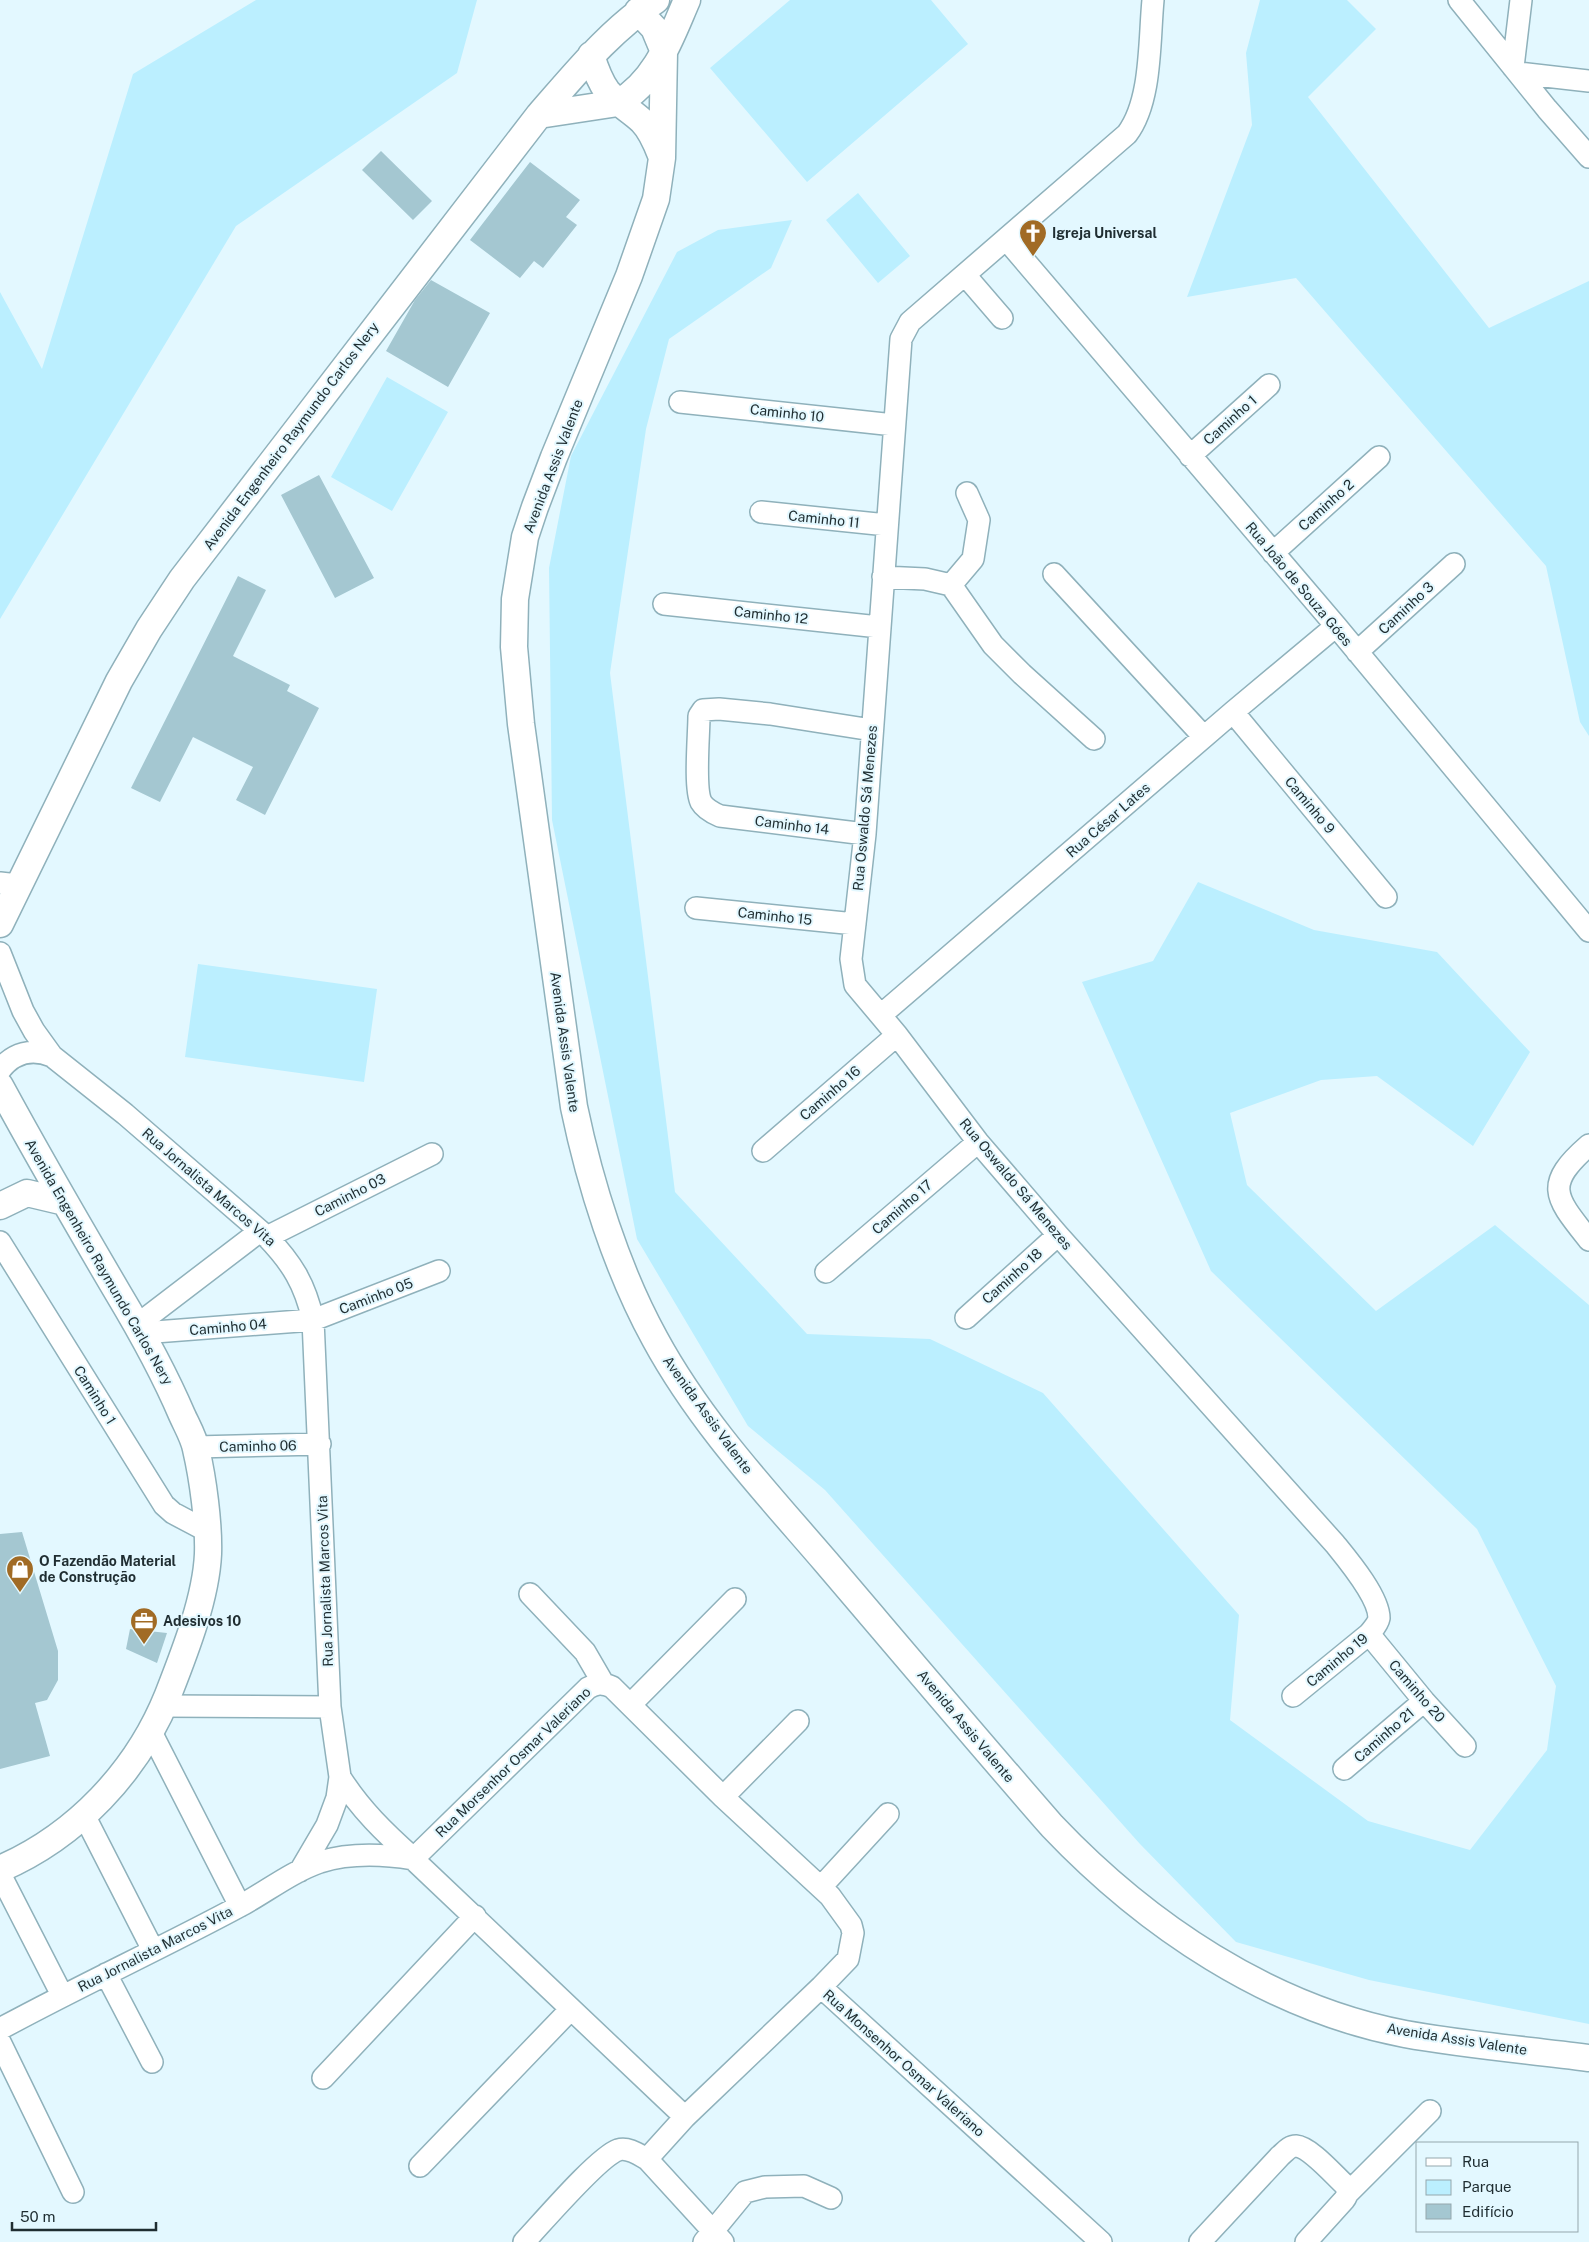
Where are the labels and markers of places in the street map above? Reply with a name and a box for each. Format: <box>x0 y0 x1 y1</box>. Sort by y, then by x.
church icon: Igreja Universal <box>1018 218 1048 257</box>
place label: Igreja Universal <box>1052 225 1157 241</box>
place label: O Fazendão Material de Construção <box>39 1553 177 1585</box>
shop icon: O Fazendão Material de Construção <box>5 1554 35 1593</box>
office icon: Adesivos 10 <box>129 1606 159 1645</box>
place label: Adesivos 10 <box>163 1613 241 1629</box>

